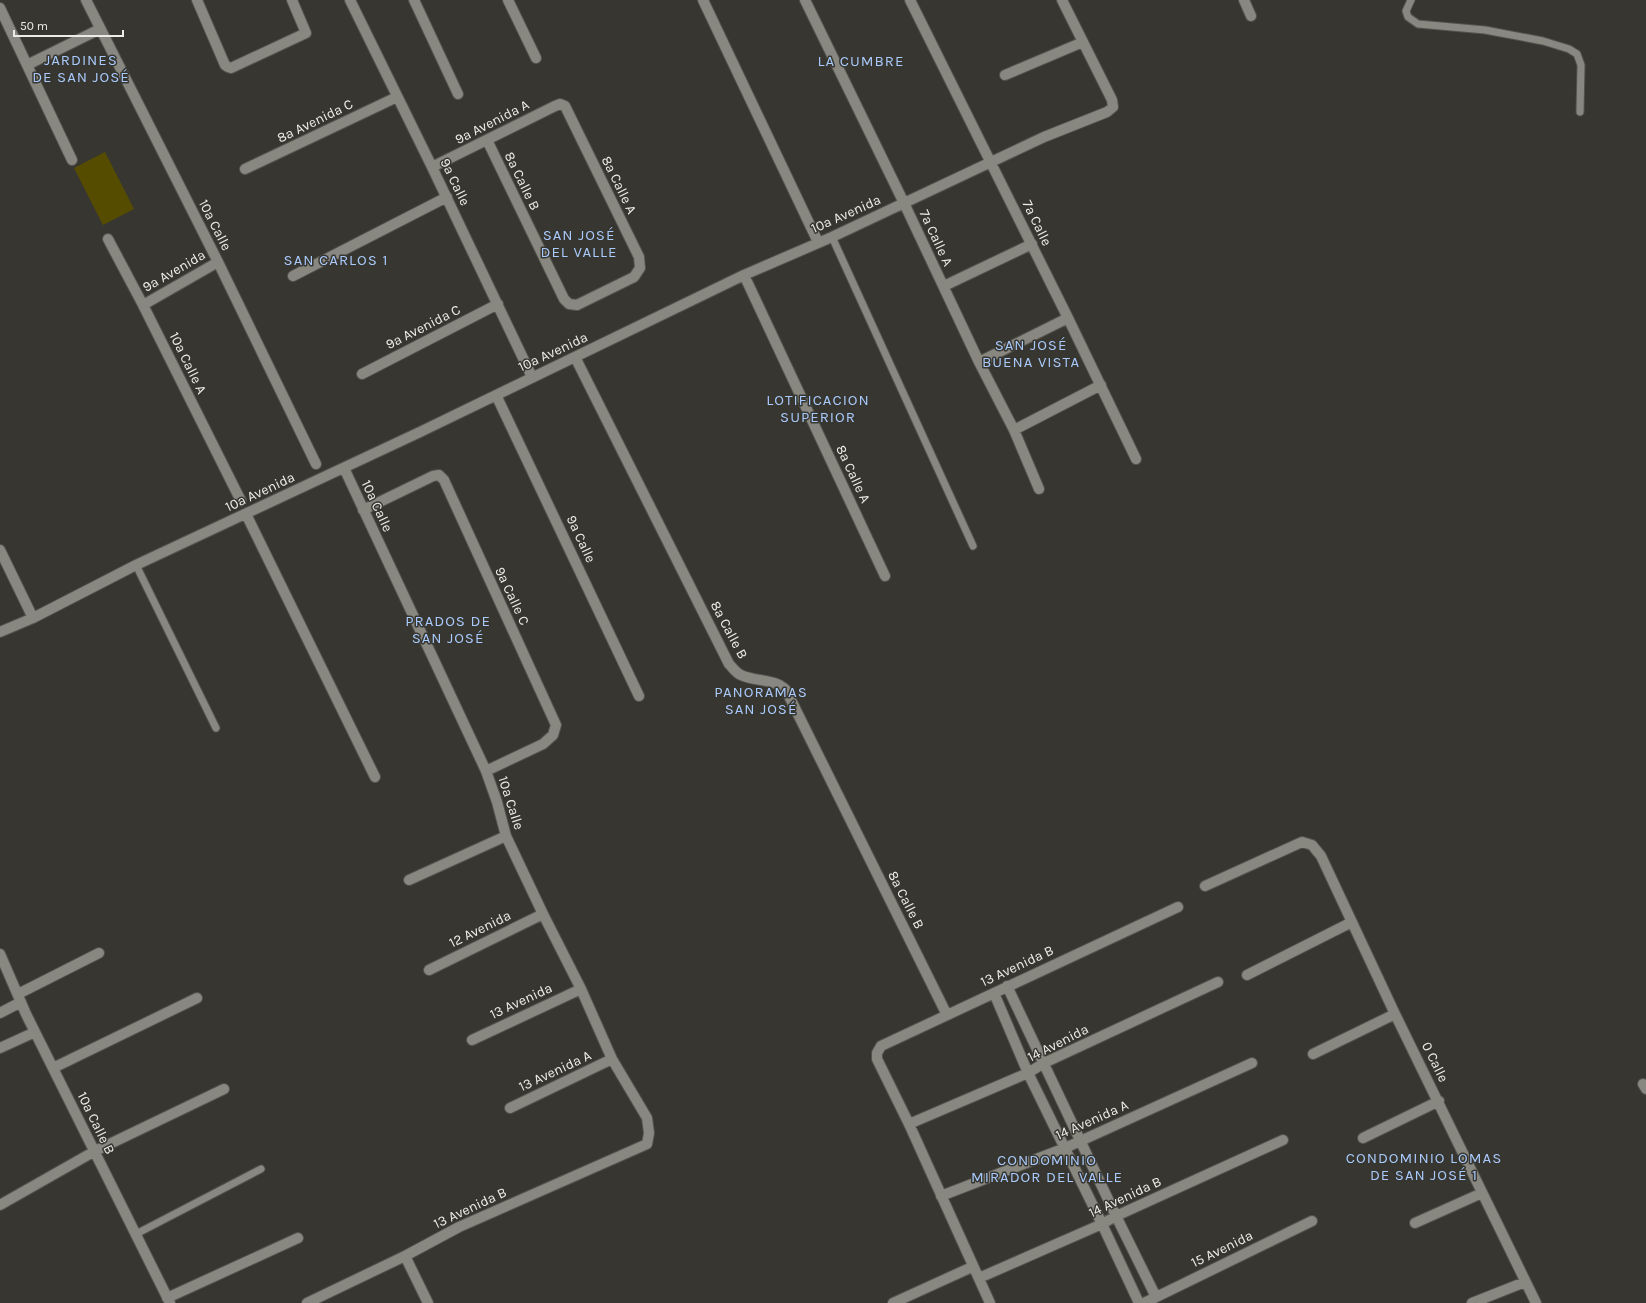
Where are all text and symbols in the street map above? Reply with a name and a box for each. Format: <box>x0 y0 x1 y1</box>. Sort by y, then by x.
scale bar <box>14 12 123 38</box>
text: 50 m <box>20 19 48 33</box>
district label: JARDINES DE SAN JOSÉ <box>32 51 130 86</box>
district label: LA CUMBRE <box>818 52 904 70</box>
street label: 8a Avenida C <box>274 95 356 147</box>
street label: 9a Avenida A <box>452 96 532 148</box>
street label: 8a Calle B <box>501 149 543 213</box>
street label: 8a Calle A <box>598 153 640 217</box>
street label: 9a Calle <box>436 156 474 208</box>
street label: 10a Avenida <box>808 191 884 237</box>
street label: 10a Calle <box>195 197 235 253</box>
street label: 7a Calle <box>1019 197 1055 249</box>
street label: 7a Calle A <box>916 207 956 269</box>
district label: SAN JOSÉ DEL VALLE <box>541 226 617 261</box>
street label: 9a Avenida <box>140 246 208 296</box>
district label: SAN CARLOS 1 <box>284 251 388 269</box>
street label: 9a Avenida C <box>383 301 463 353</box>
street label: 10a Calle A <box>166 329 210 397</box>
street label: 10a Avenida <box>516 329 590 375</box>
district label: SAN JOSÉ BUENA VISTA <box>982 336 1080 371</box>
district label: LOTIFICACION SUPERIOR <box>766 391 870 426</box>
street label: 8a Calle A <box>832 442 874 506</box>
street label: 10a Avenida <box>223 469 297 515</box>
street label: 10a Calle <box>358 477 396 535</box>
street label: 9a Calle <box>563 513 599 565</box>
street label: 9a Calle C <box>491 564 533 628</box>
street label: 8a Calle B <box>707 598 751 662</box>
district label: PRADOS DE SAN JOSÉ <box>405 612 491 647</box>
district label: PANORAMAS SAN JOSÉ <box>714 683 808 718</box>
street label: 10a Calle <box>494 774 528 832</box>
street label: 8a Calle B <box>884 868 928 932</box>
street label: 12 Avenida <box>446 907 514 951</box>
street label: 13 Avenida B <box>978 942 1056 990</box>
street label: 13 Avenida <box>487 979 555 1023</box>
street label: 14 Avenida <box>1025 1020 1091 1066</box>
street label: 0 Calle <box>1418 1039 1452 1085</box>
street label: 13 Avenida A <box>516 1047 594 1095</box>
street label: 10a Calle B <box>74 1089 118 1157</box>
street label: 14 Avenida A <box>1053 1096 1131 1144</box>
district label: CONDOMINIO LOMAS DE SAN JOSÉ 1 <box>1346 1149 1502 1184</box>
district label: CONDOMINIO MIRADOR DEL VALLE <box>971 1151 1123 1186</box>
street label: 14 Avenida B <box>1086 1173 1164 1221</box>
street label: 13 Avenida B <box>431 1184 509 1232</box>
street label: 15 Avenida <box>1188 1227 1256 1271</box>

